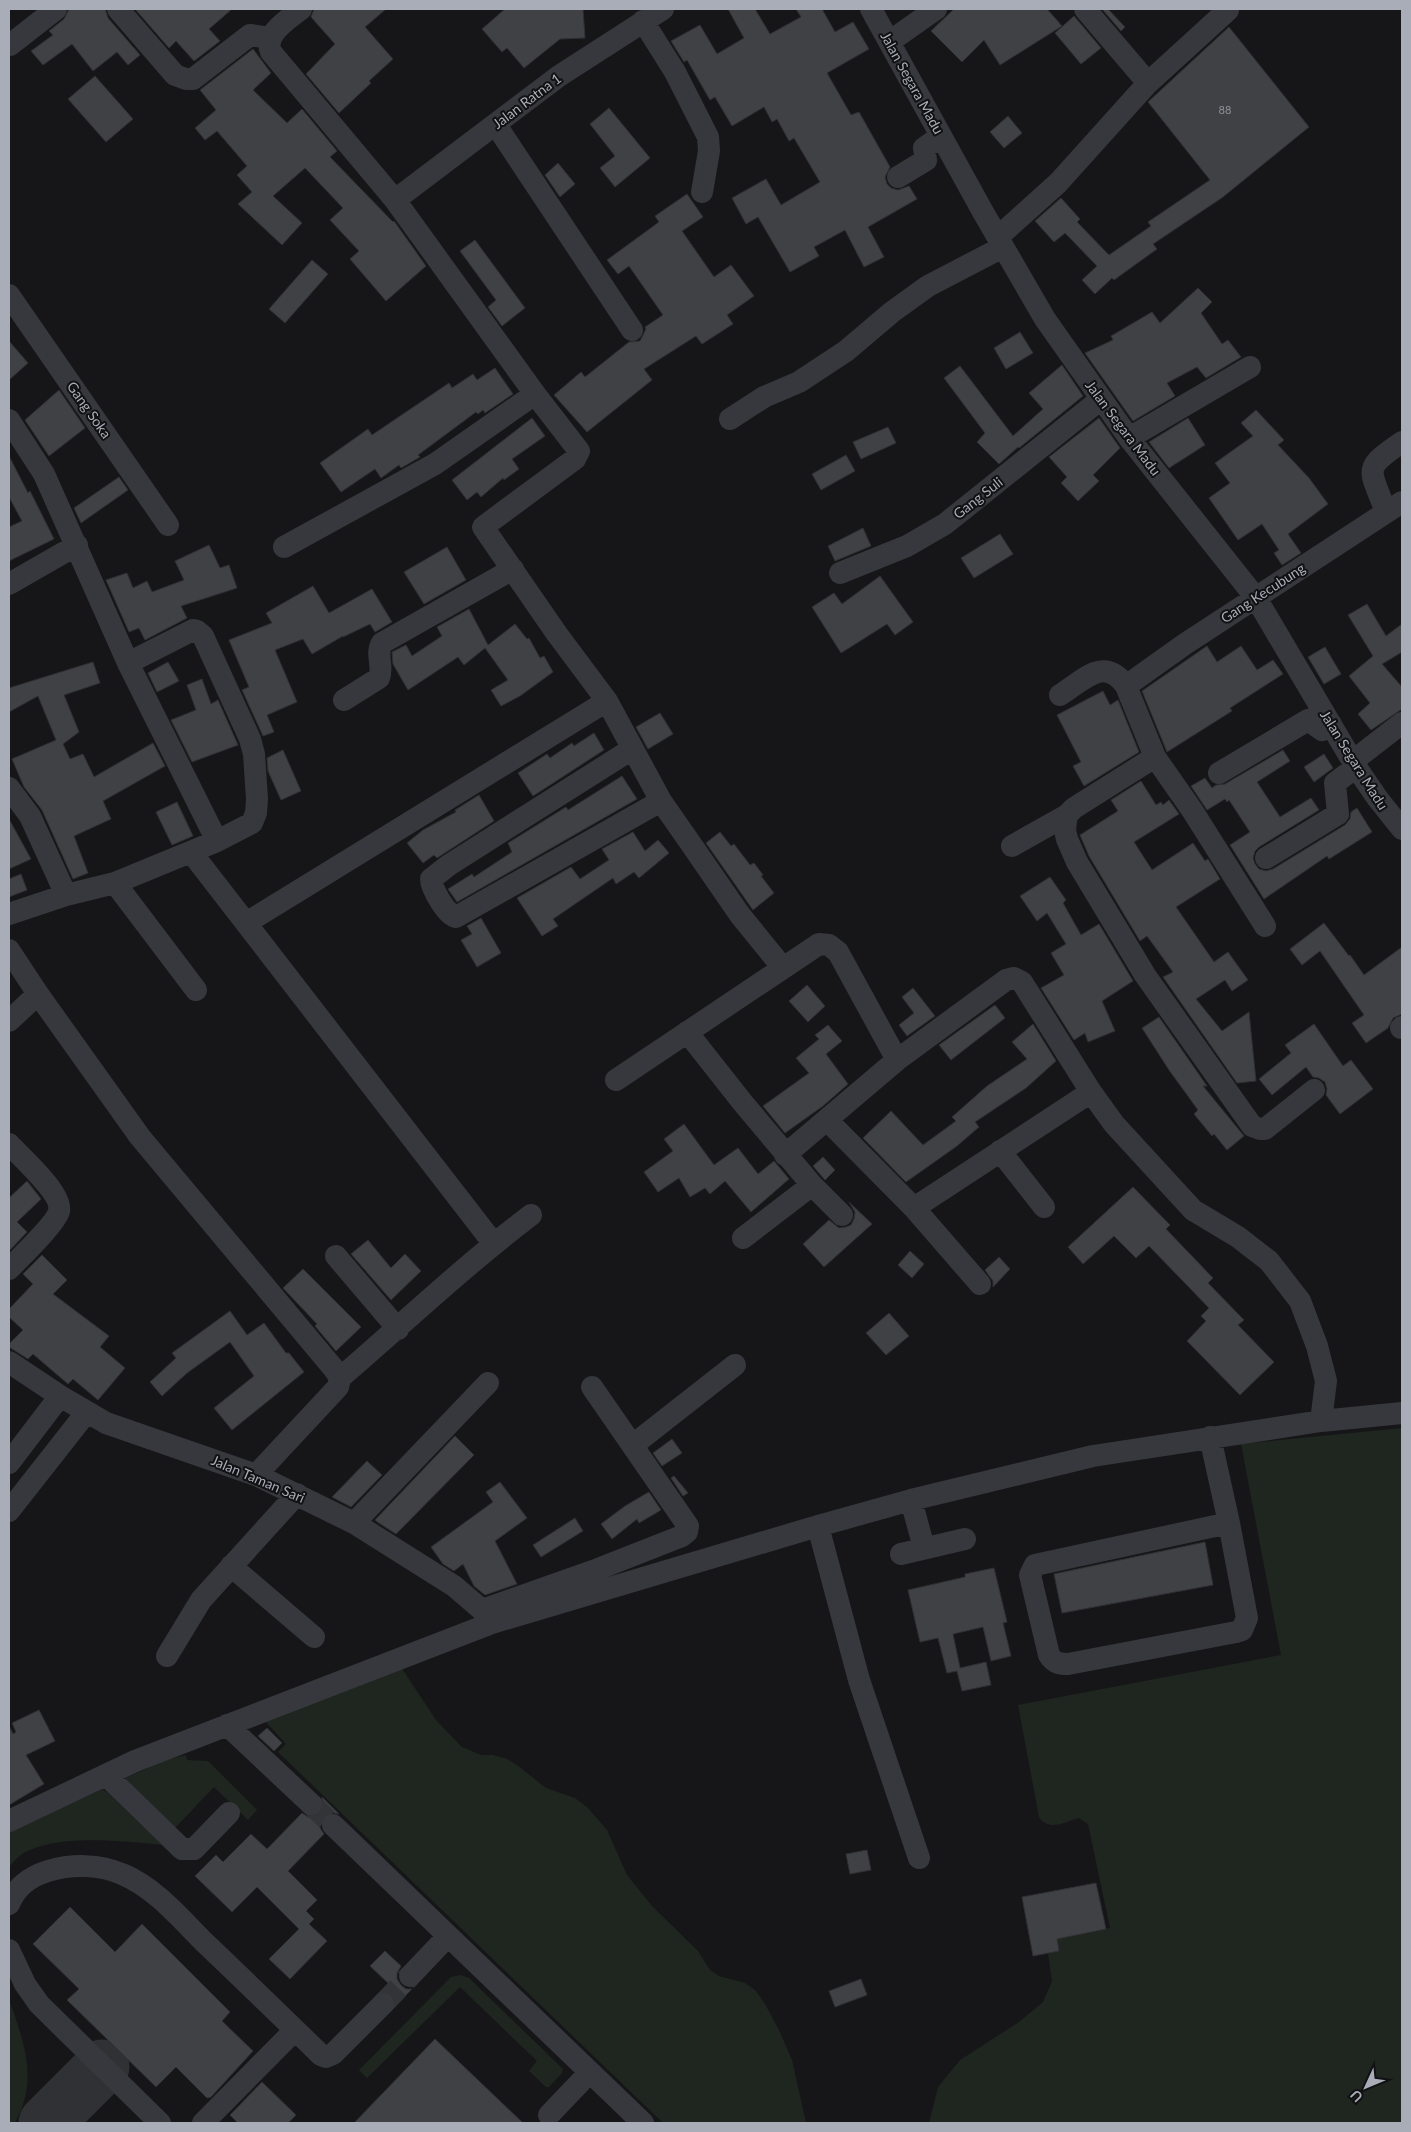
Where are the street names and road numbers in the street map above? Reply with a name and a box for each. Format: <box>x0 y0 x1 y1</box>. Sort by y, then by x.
street label: Jalan Segara Madu <box>877 29 948 137</box>
street label: Jalan Ratna 1 <box>489 69 564 132</box>
street label: Jalan Segara Madu <box>1082 377 1165 478</box>
street label: Gang Soka <box>64 378 115 441</box>
street label: Gang Suli <box>950 473 1006 522</box>
street label: Gang Kecubung <box>1217 559 1308 626</box>
street label: Jalan Segara Madu <box>1317 707 1392 813</box>
street label: Jalan Taman Sari <box>209 1451 308 1506</box>

